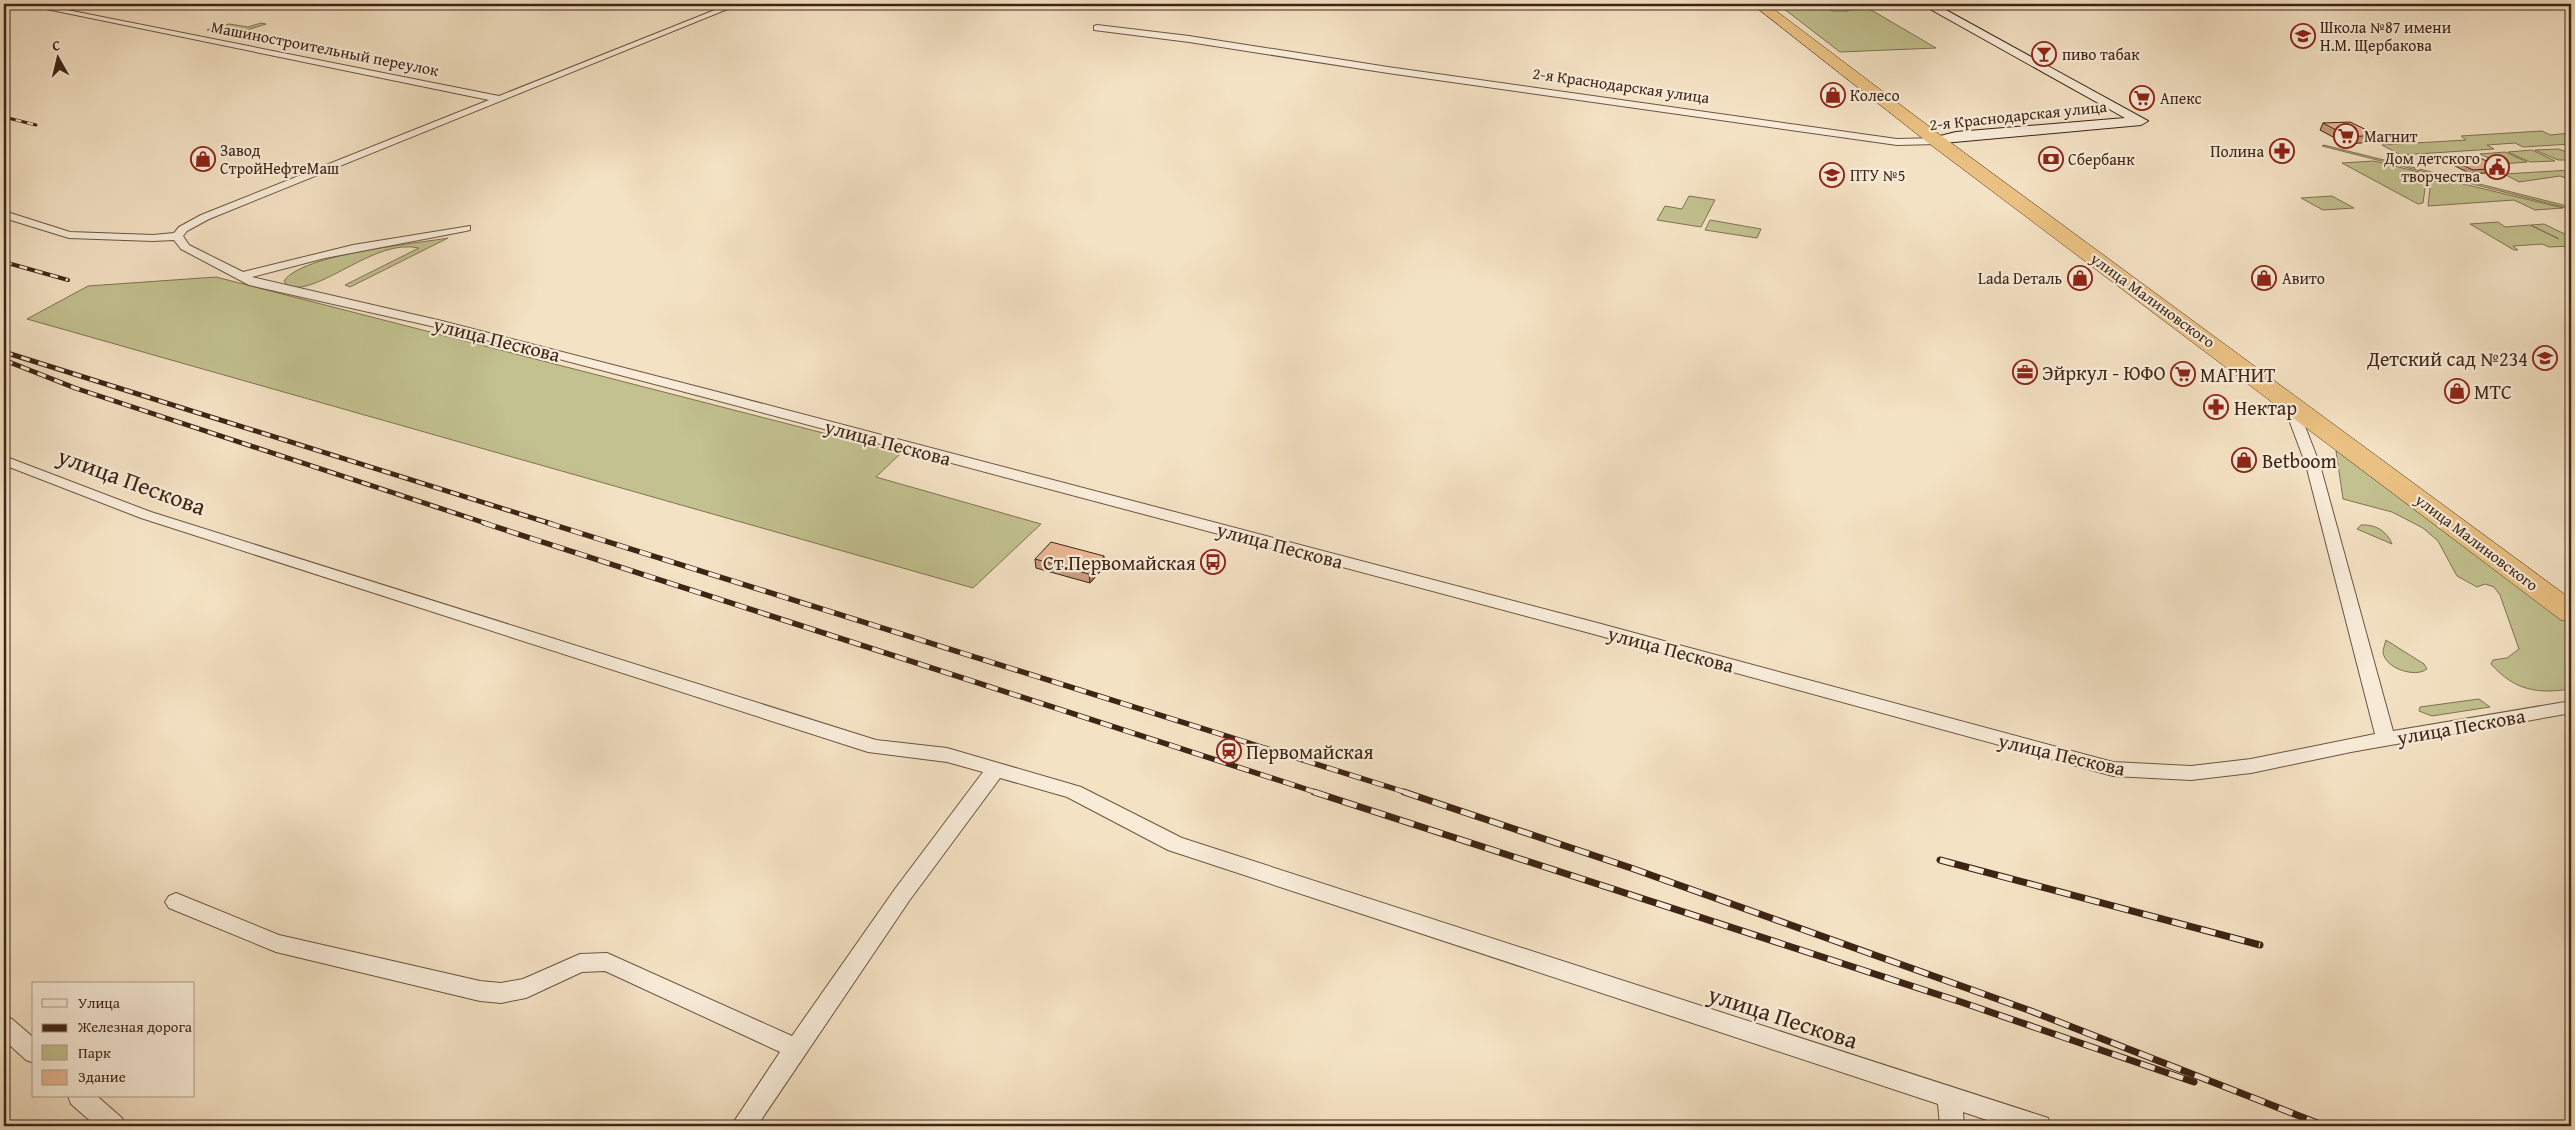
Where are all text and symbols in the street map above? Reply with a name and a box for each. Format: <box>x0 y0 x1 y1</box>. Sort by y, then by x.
street label: Машиностроительный переулок <box>209 14 442 82</box>
place label: Школа №87 имени Н.М. Щербакова <box>2320 15 2452 57</box>
school or university icon: Школа №87 имени Н.М. Щербакова <box>2290 23 2316 49</box>
north arrow <box>32 32 82 82</box>
text: С <box>51 35 62 56</box>
bar icon: пиво табак <box>2031 41 2057 67</box>
place label: пиво табак <box>2062 42 2140 66</box>
street label: 2-я Краснодарская улица <box>1531 61 1711 109</box>
shop icon: Колесо <box>1820 82 1846 108</box>
place label: Колесо <box>1850 83 1900 107</box>
supermarket icon: Апекс <box>2129 85 2155 111</box>
place label: Апекс <box>2160 86 2202 110</box>
street label: 2-я Краснодарская улица <box>1928 94 2108 136</box>
supermarket icon: Магнит <box>2333 123 2359 149</box>
place label: Магнит <box>2364 124 2418 148</box>
place label: Завод СтройНефтеМаш <box>220 138 339 180</box>
pharmacy icon: Полина <box>2269 138 2295 164</box>
place label: Полина <box>2210 139 2264 163</box>
shop icon: Завод СтройНефтеМаш <box>190 146 216 172</box>
bank icon: Сбербанк <box>2038 146 2064 172</box>
place label: Дом детского творчества <box>2383 146 2480 188</box>
place label: Сбербанк <box>2068 147 2135 171</box>
public building icon: Дом детского творчества <box>2484 154 2510 180</box>
school or university icon: ПТУ №5 <box>1819 162 1845 188</box>
place label: ПТУ №5 <box>1850 163 1905 187</box>
street label: улица Малиновского <box>2085 246 2220 354</box>
shop icon: Lada Dеталь <box>2067 265 2093 291</box>
shop icon: Авито <box>2251 265 2277 291</box>
place label: Lada Dеталь <box>1978 266 2062 290</box>
place label: Авито <box>2282 266 2325 290</box>
street label: улица Пескова <box>430 309 564 369</box>
place label: Детский сад №234 <box>2366 344 2528 373</box>
school or university icon: Детский сад №234 <box>2532 345 2558 371</box>
place label: Эйркул - ЮФО <box>2042 358 2166 387</box>
office icon: Эйркул - ЮФО <box>2012 359 2038 385</box>
place label: МАГНИТ <box>2200 360 2276 389</box>
supermarket icon: МАГНИТ <box>2170 361 2196 387</box>
place label: МТС <box>2474 377 2512 406</box>
shop icon: МТС <box>2444 378 2470 404</box>
place label: Нектар <box>2234 393 2297 422</box>
pharmacy icon: Нектар <box>2203 394 2229 420</box>
street label: улица Пескова <box>821 411 955 473</box>
street label: улица Пескова <box>52 438 212 524</box>
place label: Betboom <box>2262 446 2338 475</box>
shop icon: Betboom <box>2231 447 2257 473</box>
street label: улица Малиновского <box>2409 487 2544 596</box>
street label: улица Пескова <box>1213 514 1347 576</box>
place label: Ст.Первомайская <box>1043 548 1196 577</box>
bus stop icon: Ст.Первомайская <box>1200 549 1226 575</box>
street label: улица Пескова <box>1604 618 1738 680</box>
street label: улица Пескова <box>2394 700 2528 752</box>
street label: улица Пескова <box>1995 725 2129 783</box>
place label: Первомайская <box>1246 737 1374 766</box>
station icon: Первомайская <box>1216 738 1242 764</box>
street label: улица Пескова <box>1703 976 1863 1058</box>
legend <box>32 982 195 1098</box>
text: Улица <box>78 992 121 1013</box>
text: Железная дорога <box>77 1016 193 1037</box>
text: Парк <box>78 1042 111 1063</box>
text: Здание <box>78 1066 126 1087</box>

